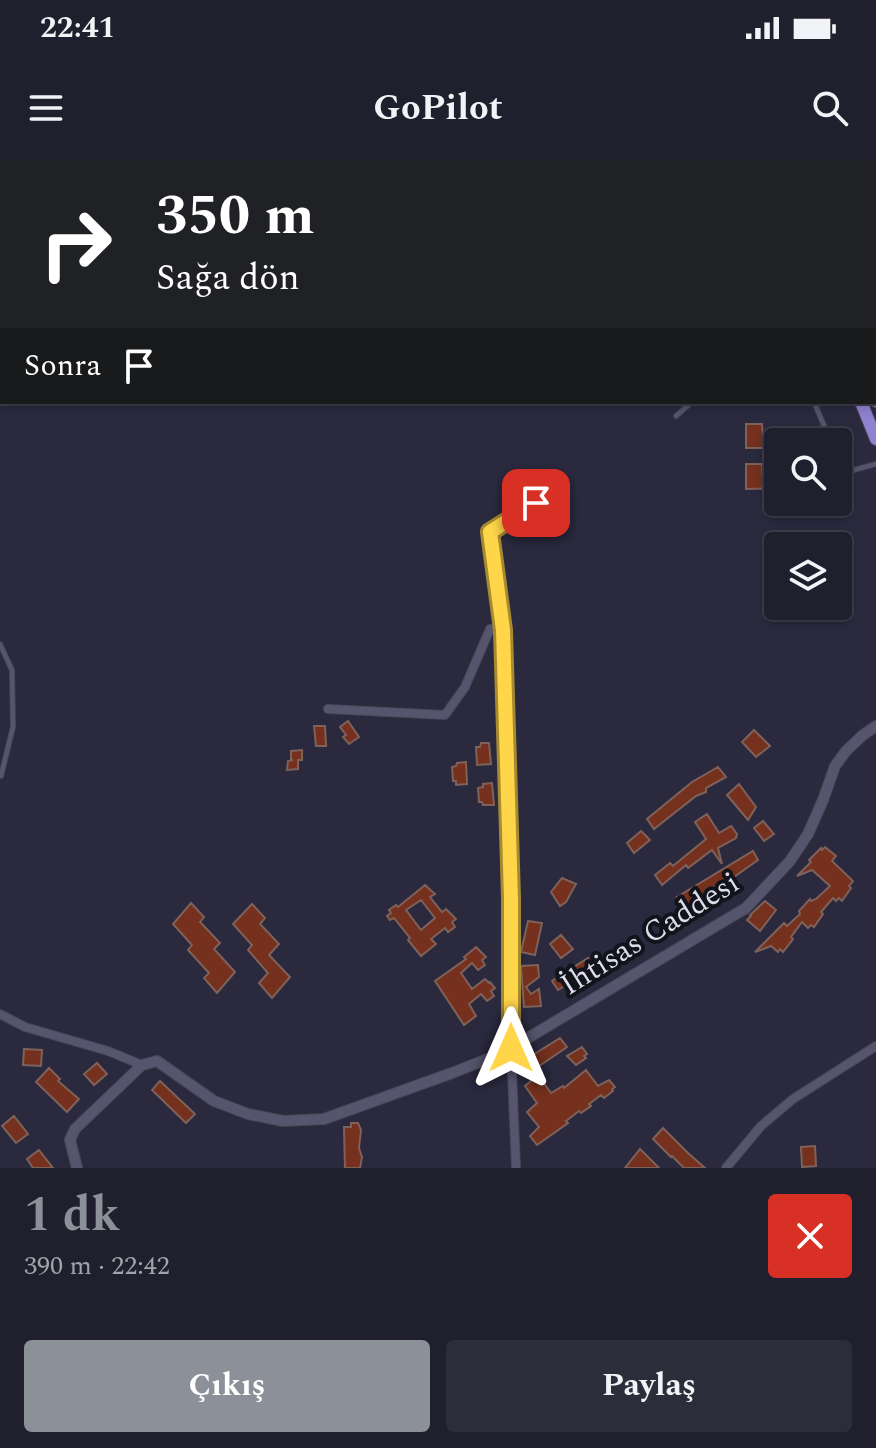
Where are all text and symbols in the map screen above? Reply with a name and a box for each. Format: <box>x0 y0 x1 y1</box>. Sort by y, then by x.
text: 22:41 <box>40 5 115 51</box>
text: GoPilot <box>373 81 503 136</box>
icon: menu <box>24 86 68 130</box>
icon: search <box>808 86 852 130</box>
text: 350 m <box>156 174 315 259</box>
icon: right <box>24 192 128 296</box>
text: Sağa dön <box>156 251 300 306</box>
text: Sonra <box>24 343 101 389</box>
icon: arrive <box>117 344 161 388</box>
map controls <box>764 428 852 620</box>
button: search <box>764 428 852 516</box>
pin <box>502 469 570 537</box>
icon: arrive <box>514 481 558 525</box>
button: layers <box>764 532 852 620</box>
street label: İhtisas Caddesi <box>551 860 749 1008</box>
position arrow <box>469 1006 553 1090</box>
text: 1 dk <box>24 1179 120 1252</box>
button: close <box>768 1194 852 1278</box>
text: 390 m · 22:42 <box>24 1246 170 1286</box>
button: Çıkış <box>24 1340 430 1432</box>
button: Paylaş <box>446 1340 852 1432</box>

